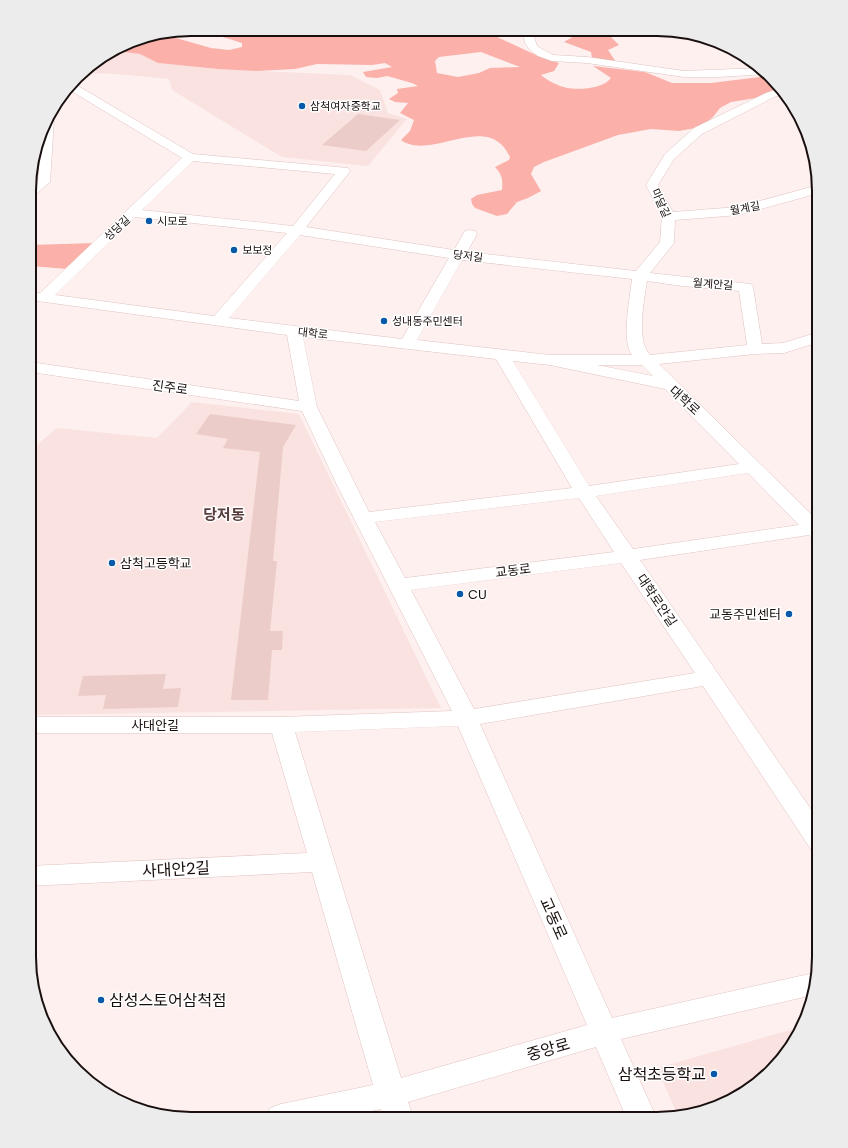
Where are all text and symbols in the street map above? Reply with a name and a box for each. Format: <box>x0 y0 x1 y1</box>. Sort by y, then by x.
place label: 삼척여자중학교 <box>310 98 381 114</box>
marker: 삼척여자중학교 <box>297 101 307 111</box>
street label: 마달길 <box>648 186 674 220</box>
street label: 월계길 <box>729 197 761 219</box>
street label: 성당길 <box>100 212 134 244</box>
place label: 시모로 <box>157 213 187 229</box>
marker: 시모로 <box>144 216 154 226</box>
place label: 보보정 <box>242 242 272 258</box>
marker: 보보정 <box>229 245 239 255</box>
street label: 당저길 <box>452 246 484 266</box>
street label: 월계안길 <box>692 275 734 293</box>
place label: 성내동주민센터 <box>392 313 463 329</box>
marker: 성내동주민센터 <box>379 316 389 326</box>
street label: 대학로 <box>297 323 329 343</box>
street label: 진주로 <box>151 376 189 399</box>
street label: 대학로 <box>665 381 704 419</box>
district label: 당저동 <box>203 504 245 525</box>
place label: 삼척고등학교 <box>120 554 192 573</box>
marker: 삼척고등학교 <box>107 558 117 568</box>
street label: 교동로 <box>494 559 532 582</box>
street label: 대학로안길 <box>632 570 681 630</box>
place label: CU <box>468 585 487 604</box>
marker: CU <box>455 589 465 599</box>
place label: 교동주민센터 <box>709 605 781 624</box>
marker: 교동주민센터 <box>784 609 794 619</box>
street label: 사대안길 <box>131 716 179 735</box>
street label: 사대안2길 <box>141 856 211 883</box>
street label: 교동로 <box>534 893 573 943</box>
place label: 삼성스토어삼척점 <box>109 989 227 1012</box>
marker: 삼성스토어삼척점 <box>96 995 106 1005</box>
street label: 중앙로 <box>524 1032 573 1067</box>
place label: 삼척초등학교 <box>618 1063 706 1086</box>
marker: 삼척초등학교 <box>709 1069 719 1079</box>

